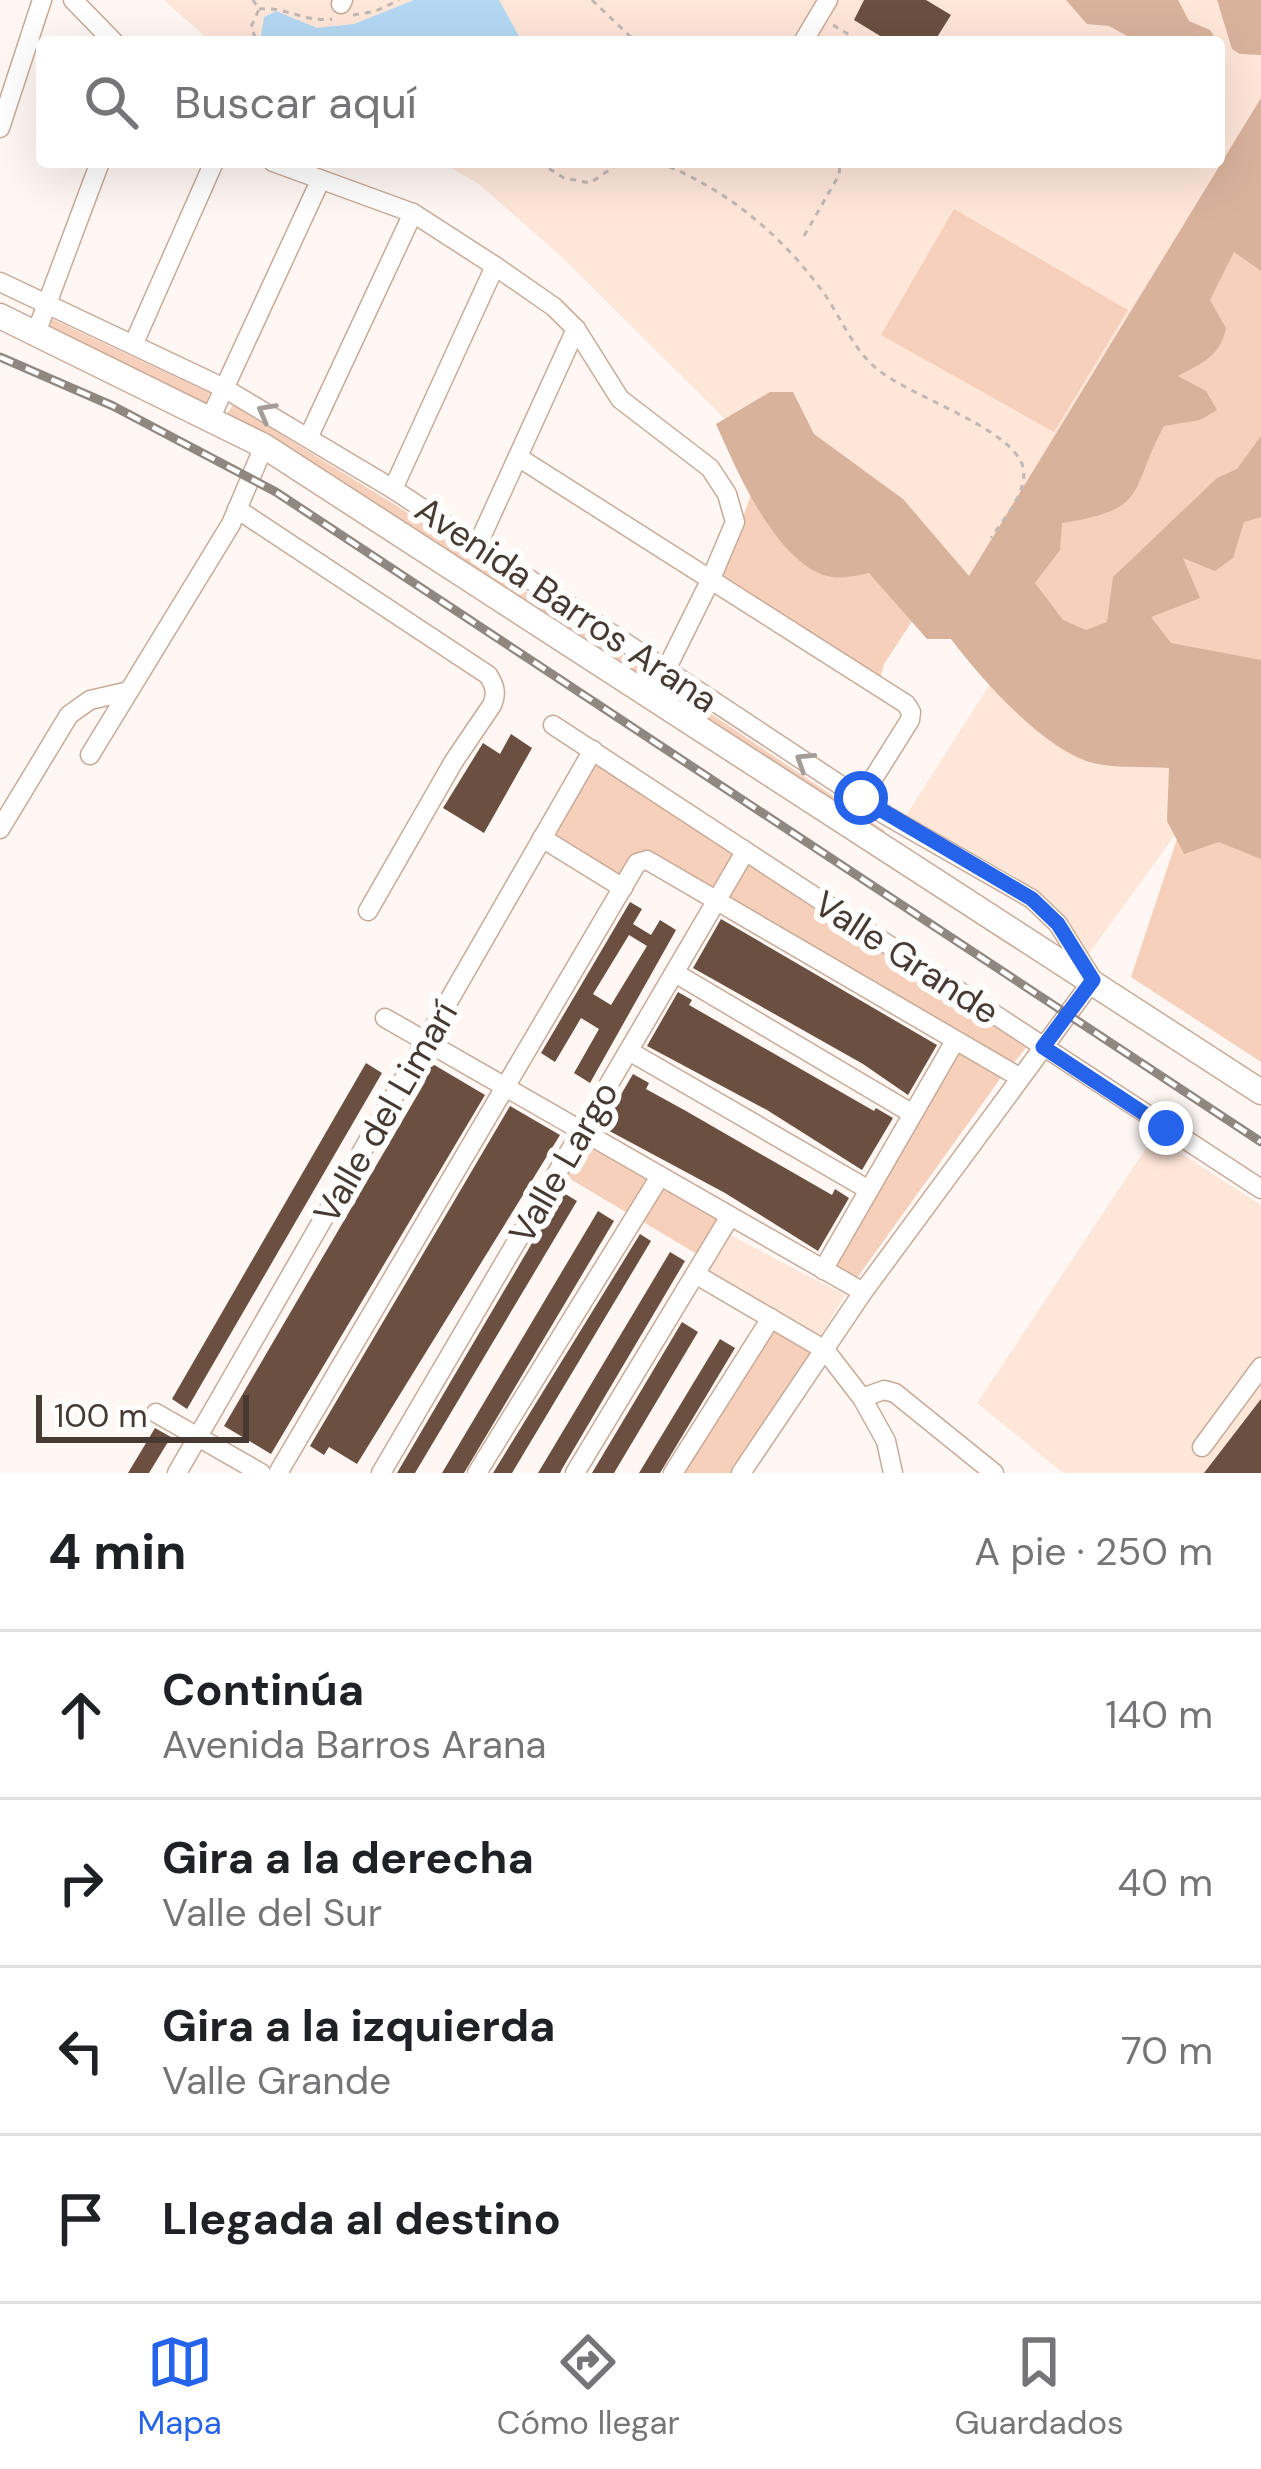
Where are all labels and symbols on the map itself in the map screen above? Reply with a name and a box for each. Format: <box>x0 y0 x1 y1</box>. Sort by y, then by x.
one-way arrow <box>258 403 279 426</box>
street label: Avenida Barros Arana <box>406 486 727 723</box>
one-way arrow <box>796 754 818 776</box>
route start <box>834 771 888 825</box>
street label: Valle Grande <box>805 880 1008 1035</box>
street label: Valle del Limarí <box>303 993 468 1232</box>
street label: Valle Largo <box>498 1073 629 1252</box>
route end <box>1139 1101 1193 1155</box>
scale bar <box>36 1389 249 1442</box>

